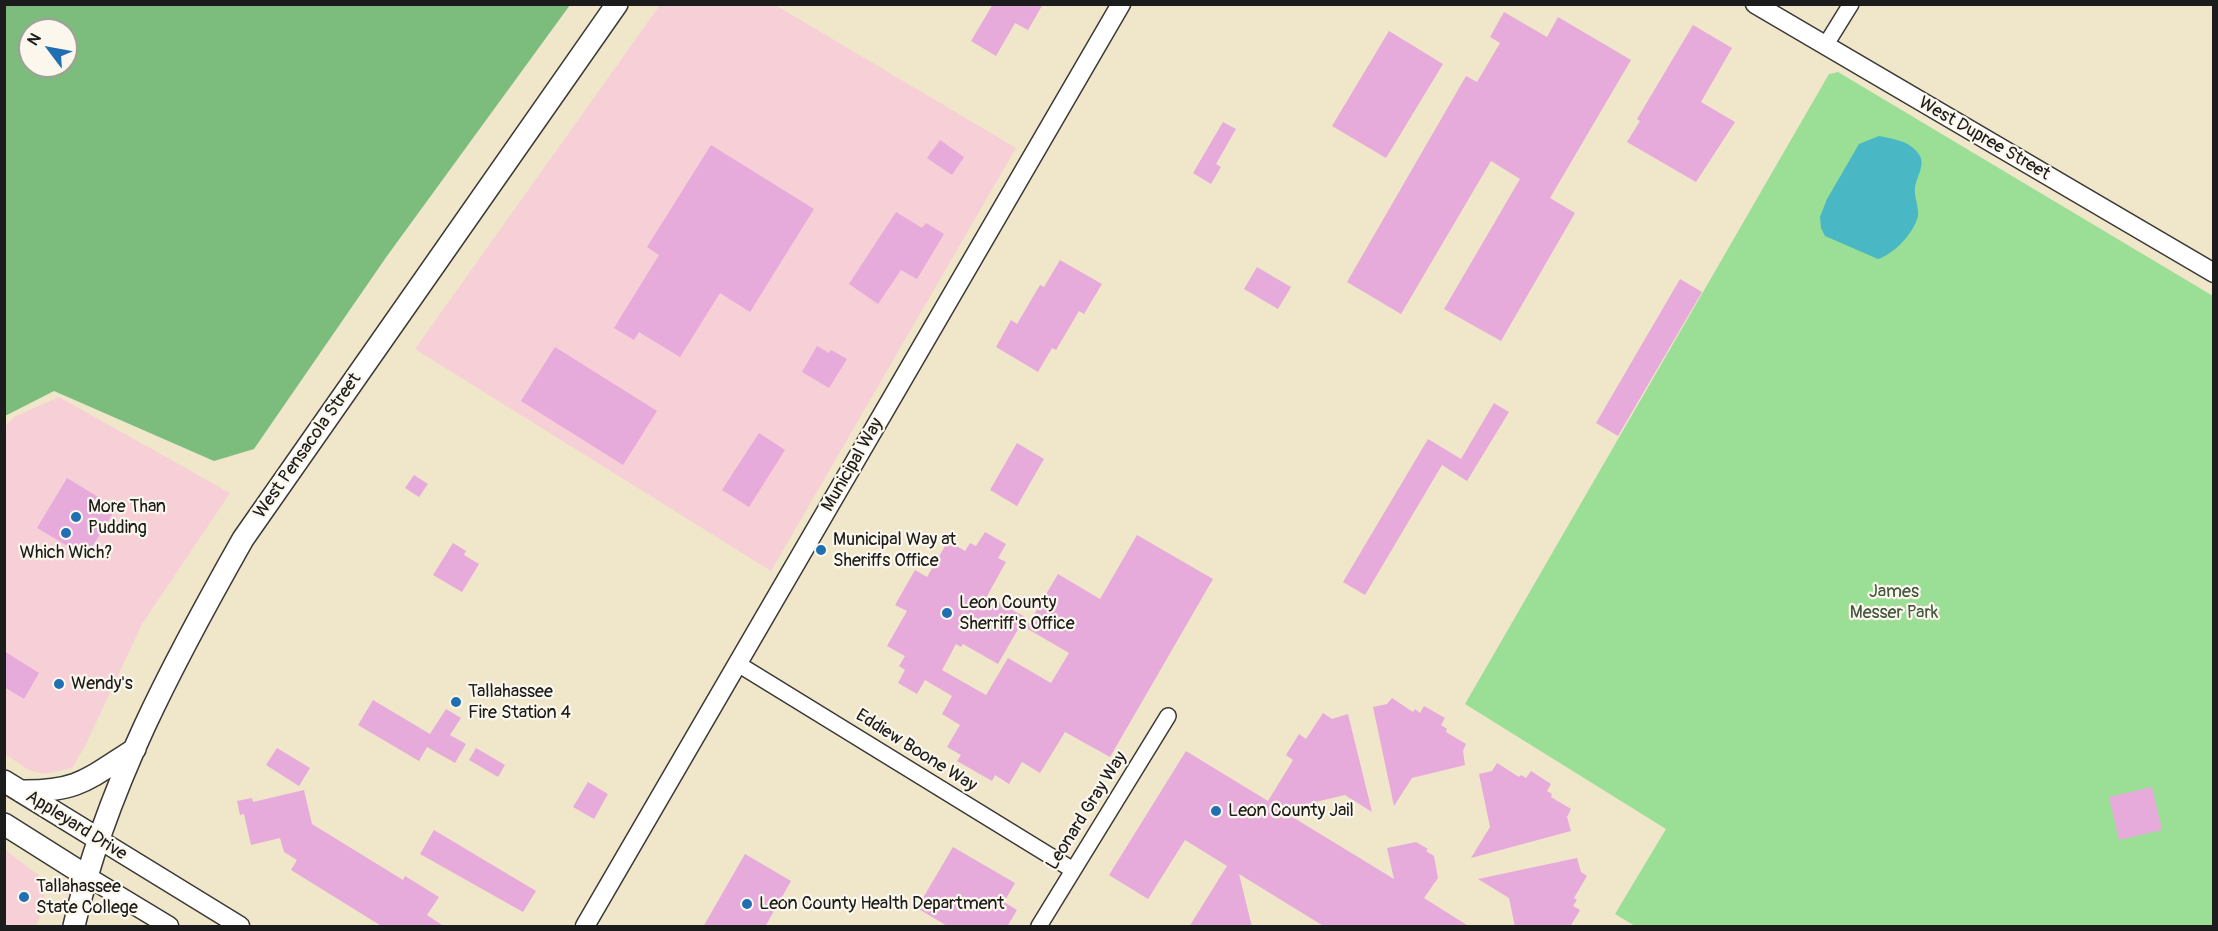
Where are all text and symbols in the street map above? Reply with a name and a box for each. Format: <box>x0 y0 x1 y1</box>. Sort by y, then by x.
north arrow <box>18 18 78 78</box>
text: N <box>23 30 46 49</box>
street label: West Dupree Street <box>1914 93 2054 185</box>
street label: West Pensacola Street <box>250 369 366 523</box>
street label: Municipal Way <box>818 414 888 516</box>
place label: More Than Pudding <box>88 496 166 538</box>
marker: More Than Pudding <box>69 510 83 524</box>
marker: Which Wich? <box>59 526 73 540</box>
place label: Municipal Way at Sheriffs Office <box>833 529 956 572</box>
place label: Which Wich? <box>20 542 112 564</box>
marker: Municipal Way at Sheriffs Office <box>814 543 828 557</box>
park label: James Messer Park <box>1850 581 1938 624</box>
place label: Leon County Sherriff's Office <box>959 592 1075 634</box>
marker: Leon County Sherriff's Office <box>940 606 954 620</box>
place label: Wendy's <box>71 673 133 695</box>
marker: Wendy's <box>52 677 66 691</box>
place label: Tallahassee Fire Station 4 <box>468 681 571 724</box>
marker: Tallahassee Fire Station 4 <box>449 695 463 709</box>
street label: Eddiew Boone Way <box>851 705 981 797</box>
street label: Leonard Gray Way <box>1042 748 1132 874</box>
street label: Appleyard Drive <box>21 786 131 866</box>
place label: Leon County Jail <box>1228 800 1354 822</box>
marker: Leon County Jail <box>1209 804 1223 818</box>
place label: Tallahassee State College <box>36 876 138 918</box>
marker: Tallahassee State College <box>17 890 31 904</box>
place label: Leon County Health Department <box>759 893 1005 915</box>
marker: Leon County Health Department <box>740 897 754 911</box>

